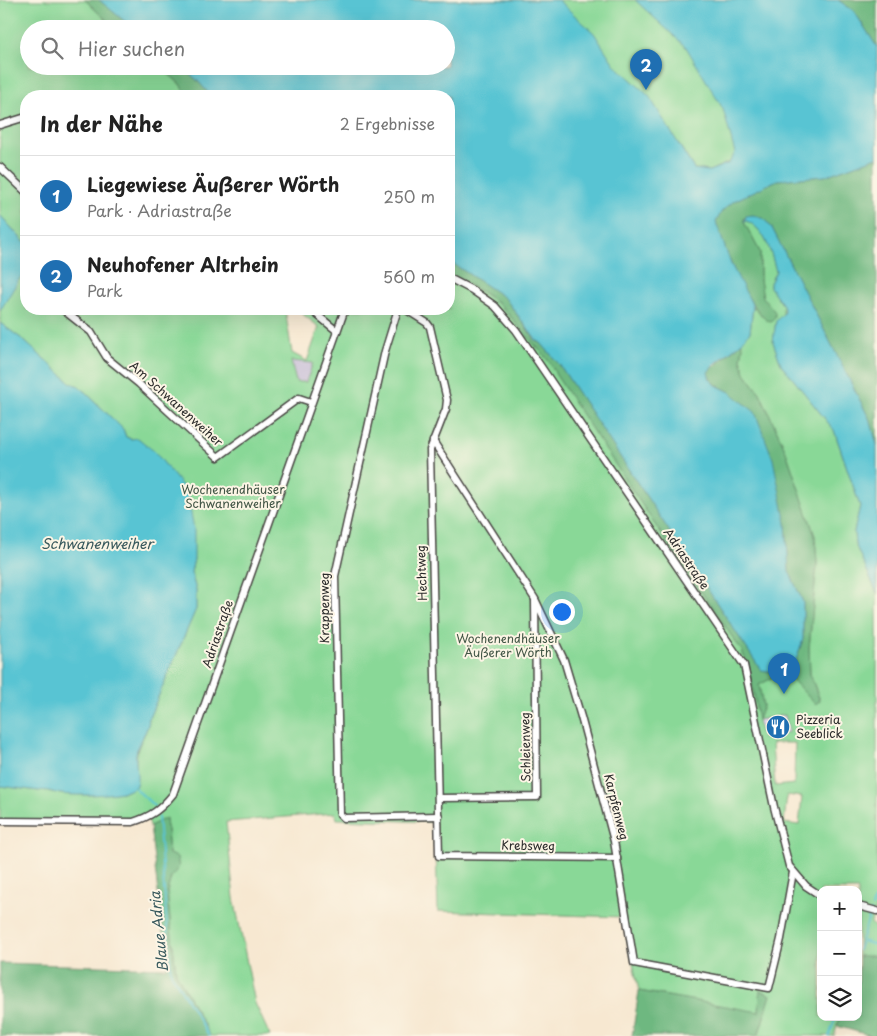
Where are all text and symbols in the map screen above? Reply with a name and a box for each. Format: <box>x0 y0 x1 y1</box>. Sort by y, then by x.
search box <box>20 20 455 75</box>
icon: search <box>38 34 66 62</box>
text: Hier suchen <box>78 34 185 62</box>
pin: 2 <box>630 49 662 90</box>
text: In der Nähe <box>40 107 162 139</box>
text: 2 Ergebnisse <box>340 111 435 135</box>
text: Liegewiese Äußerer Wörth <box>87 170 340 198</box>
text: 1 <box>52 184 60 208</box>
text: 250 m <box>384 184 435 208</box>
text: Park · Adriastraße <box>87 198 232 222</box>
text: Neuhofener Altrhein <box>87 250 279 278</box>
text: 2 <box>50 264 62 288</box>
text: 560 m <box>383 264 435 288</box>
text: Park <box>87 278 123 302</box>
street label: Am Schwanenweiher <box>126 356 228 450</box>
park label: Wochenendhäuser Schwanenweiher <box>181 480 285 512</box>
street label: Adriastraße <box>660 524 714 593</box>
water label: Schwanenweiher <box>41 533 155 554</box>
street label: Hechtweg <box>411 545 431 601</box>
street label: Krappenweg <box>315 573 333 644</box>
street label: Adriastraße <box>197 597 237 670</box>
your location <box>549 599 575 625</box>
park label: Wochenendhäuser Äußerer Wörth <box>456 629 560 661</box>
pin: 1 <box>768 653 800 694</box>
place label: Pizzeria Seeblick <box>796 710 843 742</box>
street label: Schleienweg <box>515 712 535 782</box>
restaurant icon: Pizzeria Seeblick <box>765 714 791 740</box>
street label: Karpfenweg <box>600 772 634 842</box>
street label: Krebsweg <box>501 836 555 854</box>
map controls <box>817 886 862 1021</box>
button: + <box>817 886 862 931</box>
water label: Blaue Adria <box>144 889 173 974</box>
button: − <box>817 931 862 976</box>
button: layers <box>817 976 862 1021</box>

